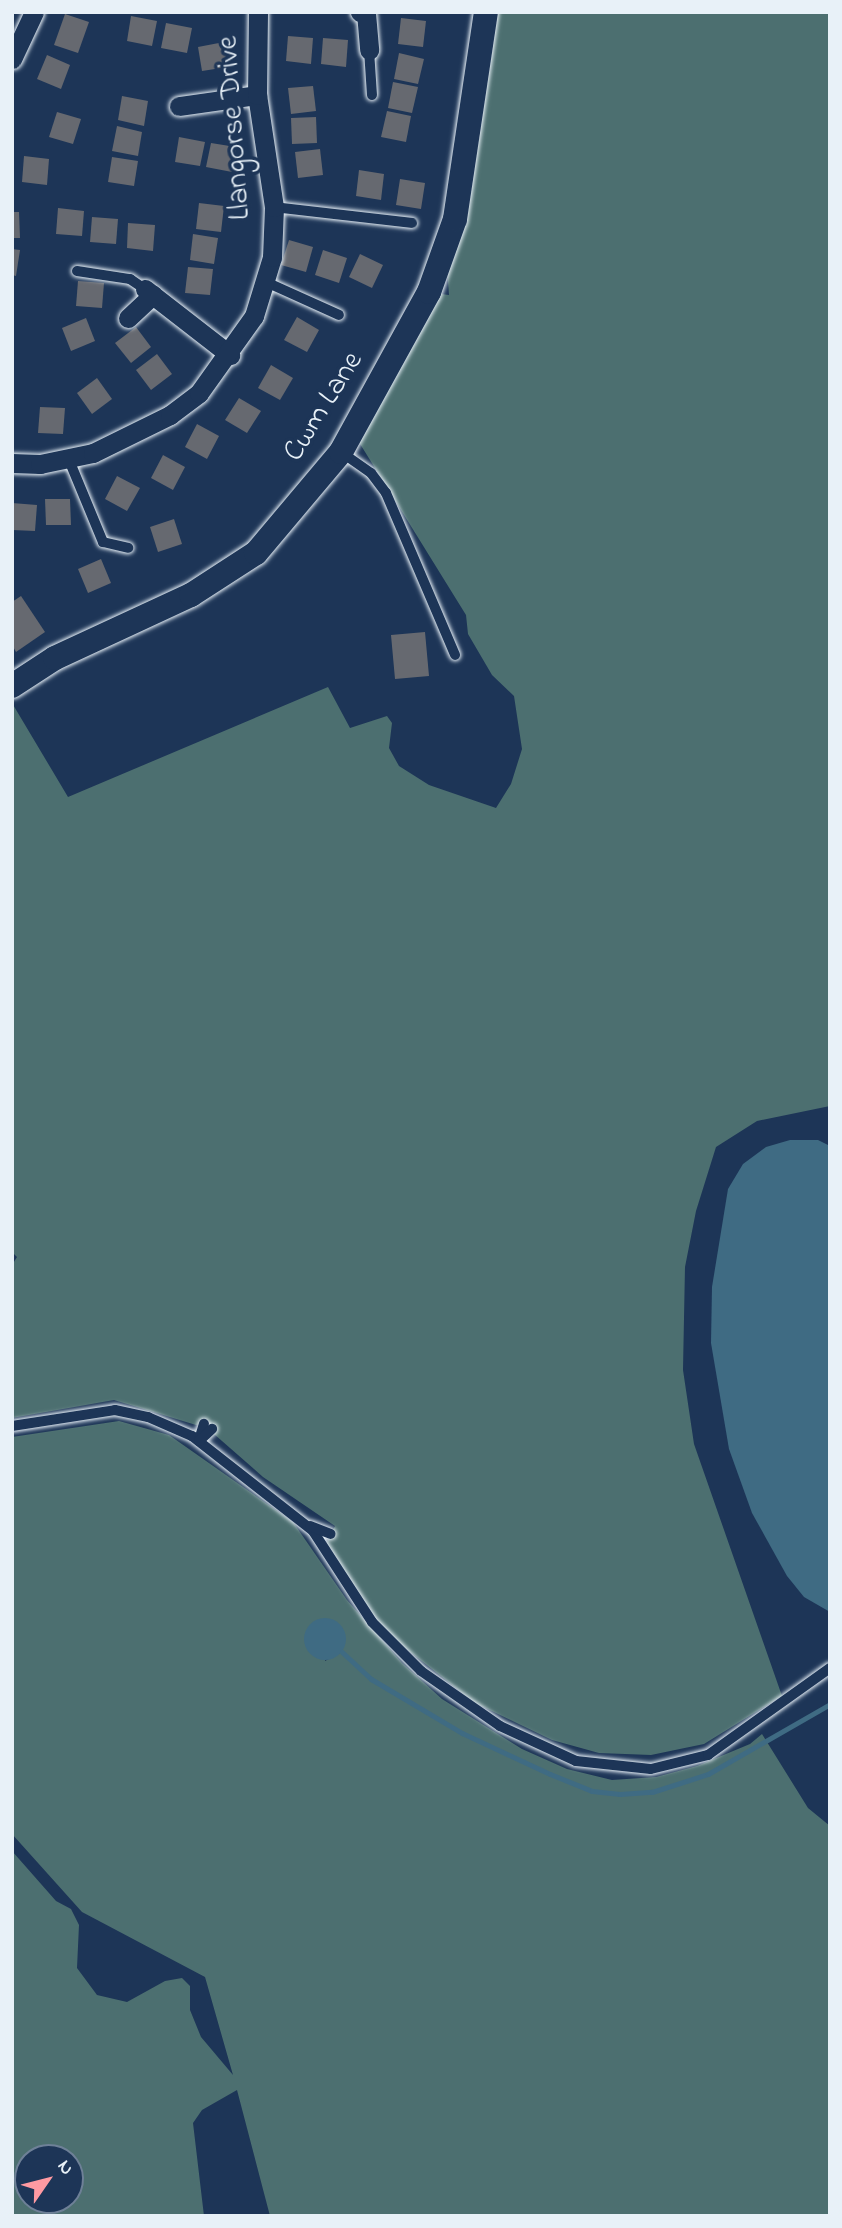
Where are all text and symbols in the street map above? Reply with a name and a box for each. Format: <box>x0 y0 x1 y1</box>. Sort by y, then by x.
street label: Llangorse Drive <box>211 35 259 221</box>
street label: Cwm Lane <box>276 346 372 468</box>
north arrow <box>14 2144 84 2214</box>
text: N <box>50 2155 80 2181</box>

